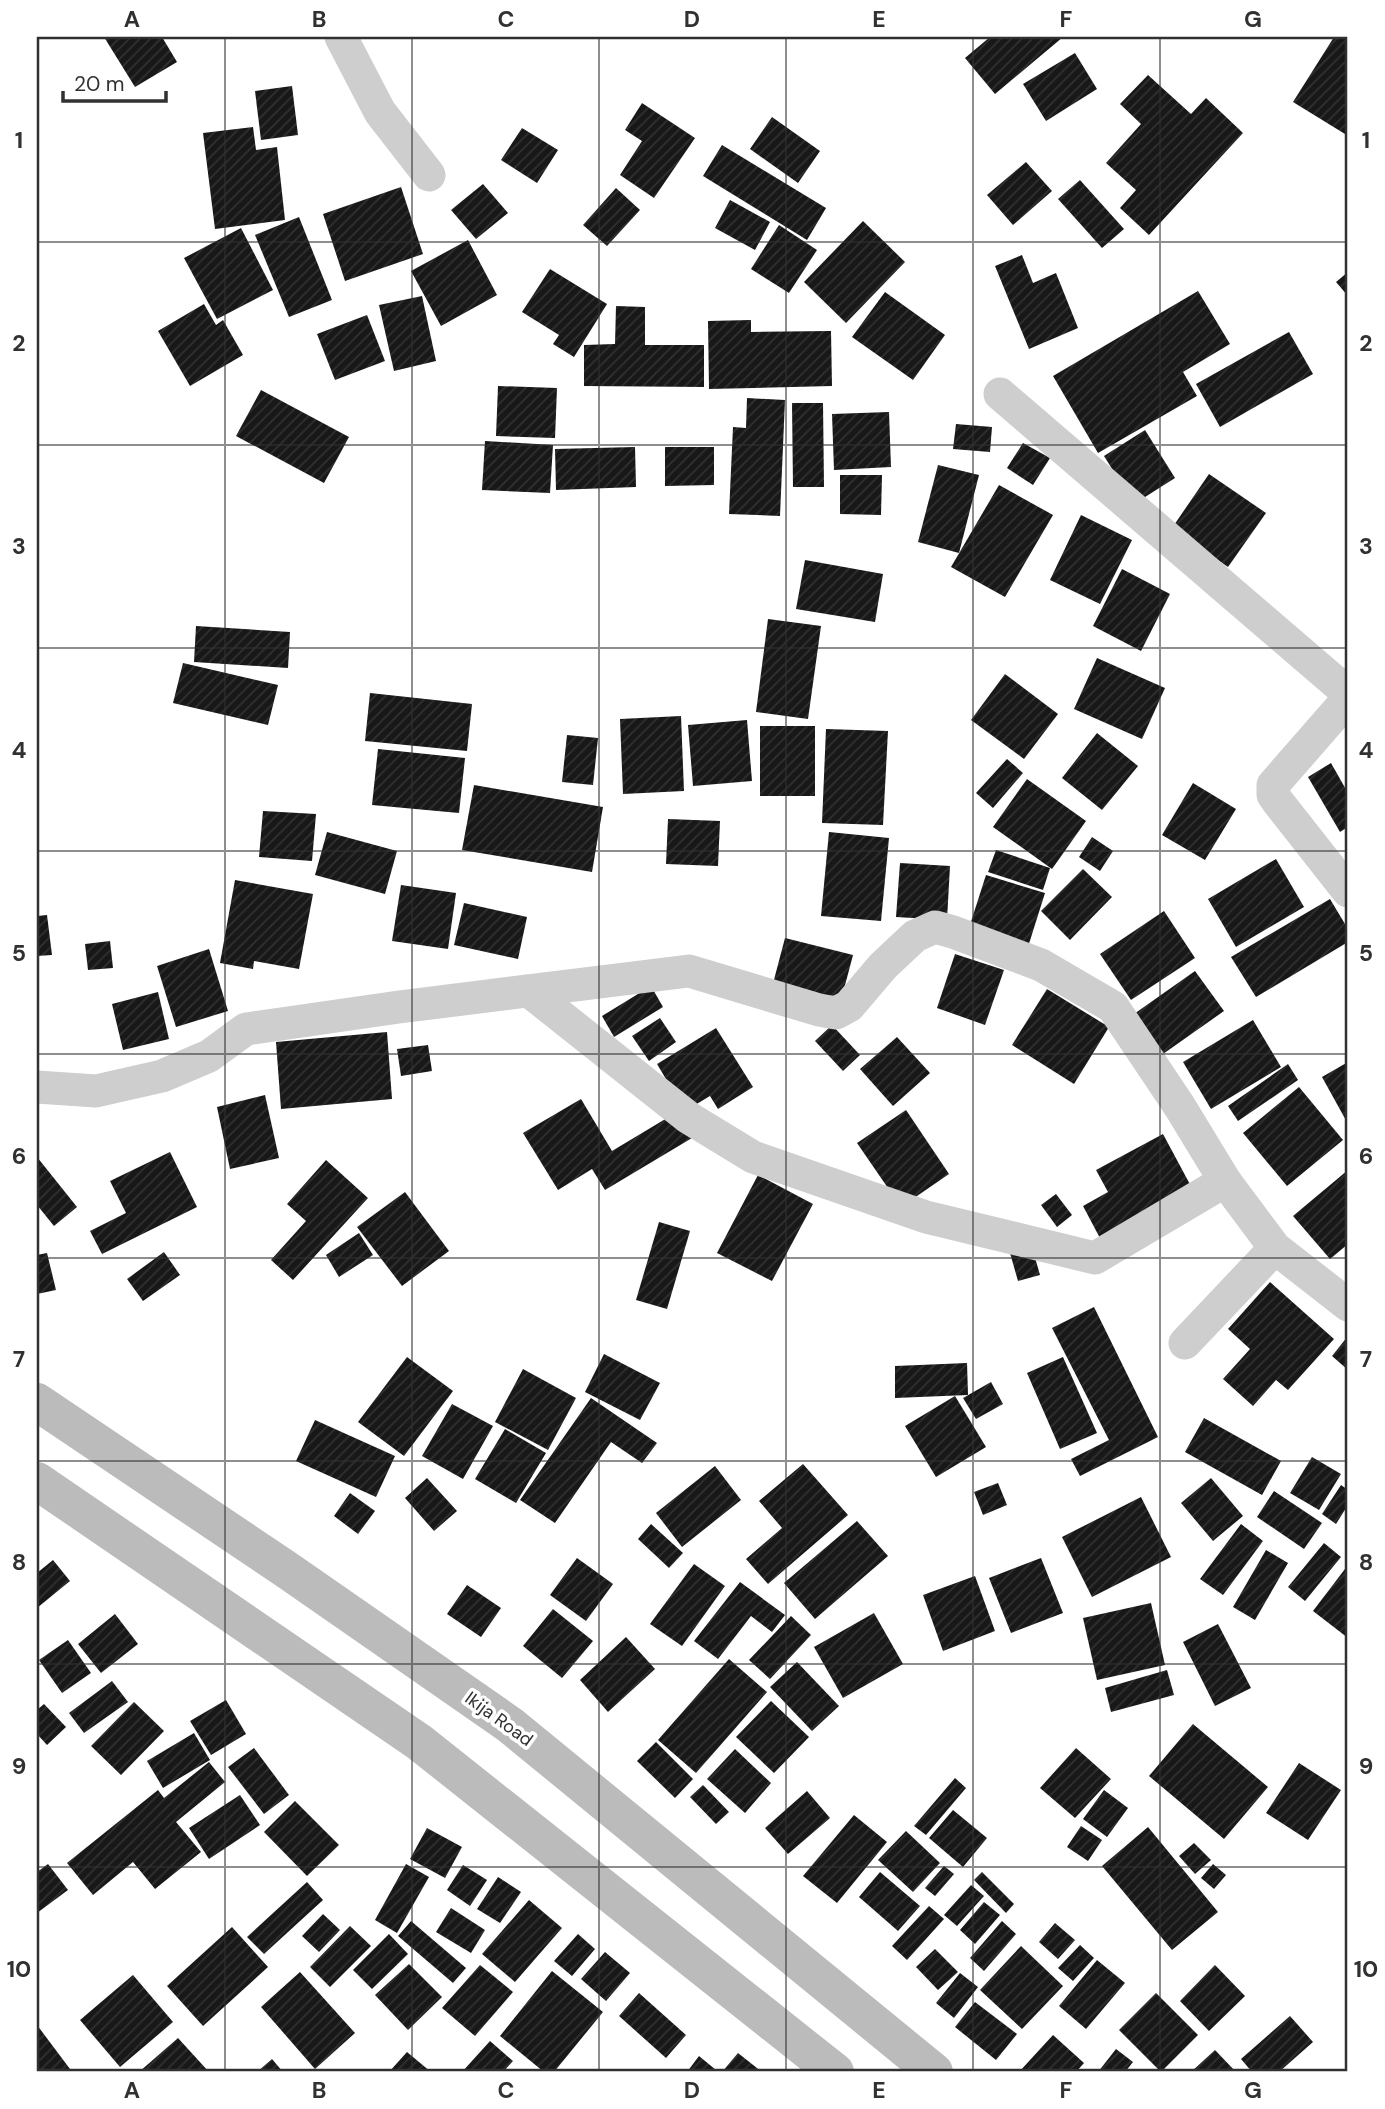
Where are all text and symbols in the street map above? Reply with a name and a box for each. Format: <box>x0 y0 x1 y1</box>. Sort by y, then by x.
text: A <box>124 4 140 34</box>
text: B <box>312 4 326 34</box>
text: C <box>498 4 514 34</box>
text: D <box>684 4 700 34</box>
text: E <box>872 4 886 34</box>
text: F <box>1060 4 1073 34</box>
text: G <box>1244 4 1262 34</box>
scale bar <box>63 60 166 104</box>
text: 20 m <box>74 70 125 98</box>
text: 1 <box>15 125 23 155</box>
text: 1 <box>1362 125 1370 155</box>
text: 2 <box>12 328 26 358</box>
text: 2 <box>1359 328 1373 358</box>
text: 3 <box>12 531 26 561</box>
text: 3 <box>1359 531 1373 561</box>
text: 4 <box>12 735 27 765</box>
text: 4 <box>1359 735 1374 765</box>
text: 5 <box>12 938 26 968</box>
text: 5 <box>1359 938 1373 968</box>
text: 6 <box>12 1141 26 1171</box>
text: 6 <box>1359 1141 1373 1171</box>
text: 7 <box>13 1344 25 1374</box>
text: 7 <box>1360 1344 1372 1374</box>
text: 8 <box>12 1547 26 1577</box>
text: 8 <box>1359 1547 1373 1577</box>
street label: Ikija Road <box>460 1686 538 1752</box>
text: 9 <box>12 1751 26 1781</box>
text: 9 <box>1359 1751 1373 1781</box>
text: 10 <box>7 1954 31 1984</box>
text: 10 <box>1354 1954 1378 1984</box>
text: A <box>124 2075 140 2105</box>
text: B <box>312 2075 326 2105</box>
text: C <box>498 2075 514 2105</box>
text: D <box>684 2075 700 2105</box>
text: E <box>872 2075 886 2105</box>
text: F <box>1060 2075 1073 2105</box>
text: G <box>1244 2075 1262 2105</box>

